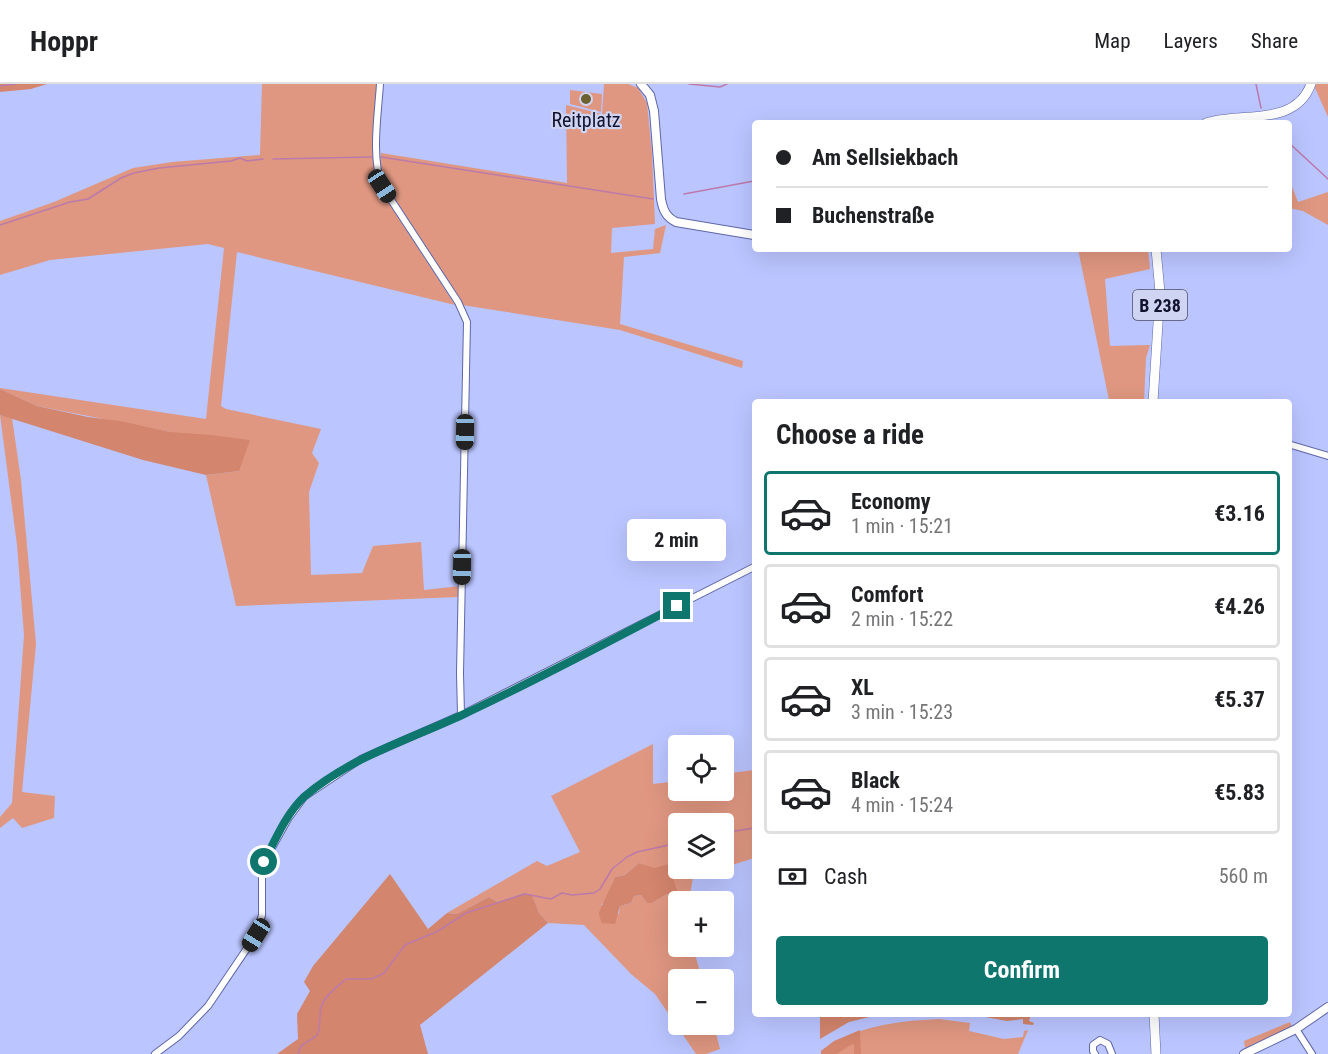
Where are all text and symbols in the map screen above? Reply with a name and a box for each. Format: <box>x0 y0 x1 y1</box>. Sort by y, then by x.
text: Hoppr <box>30 25 98 58</box>
text: Map <box>1094 29 1131 53</box>
text: Layers <box>1164 29 1218 53</box>
text: Share <box>1251 29 1298 53</box>
marker: Reitplatz <box>579 92 593 106</box>
place label: Reitplatz <box>551 108 621 132</box>
text: Am Sellsiekbach <box>812 145 958 170</box>
car <box>365 166 399 206</box>
text: Buchenstraße <box>812 203 934 228</box>
road number: B 238 <box>1133 290 1187 320</box>
car <box>456 414 474 450</box>
text: Choose a ride <box>776 419 924 451</box>
icon: car <box>779 486 833 540</box>
text: Economy <box>851 489 931 514</box>
text: €3.16 <box>1214 501 1265 526</box>
text: 1 min · 15:21 <box>851 514 953 538</box>
callout: 2 min <box>628 519 726 561</box>
text: 2 min <box>654 528 699 552</box>
car <box>453 549 471 585</box>
icon: car <box>779 579 833 633</box>
text: Comfort <box>851 582 924 607</box>
route end <box>663 592 690 619</box>
text: €4.26 <box>1214 594 1265 619</box>
text: 2 min · 15:22 <box>851 607 953 631</box>
icon: car <box>779 672 833 726</box>
text: XL <box>851 675 874 700</box>
text: €5.37 <box>1214 687 1265 712</box>
text: 3 min · 15:23 <box>851 700 953 724</box>
map controls <box>668 735 734 1035</box>
button: locate <box>668 735 734 801</box>
icon: car <box>779 765 833 819</box>
text: Black <box>851 768 900 793</box>
text: €5.83 <box>1214 780 1265 805</box>
text: 4 min · 15:24 <box>851 793 953 817</box>
button: layers <box>668 813 734 879</box>
route start <box>250 848 277 875</box>
icon: cash <box>776 860 809 893</box>
text: Cash <box>824 864 868 889</box>
text: 560 m <box>1219 864 1268 888</box>
button: + <box>668 891 734 957</box>
car <box>239 915 273 955</box>
button: Confirm <box>776 936 1268 1005</box>
button: − <box>668 969 734 1035</box>

